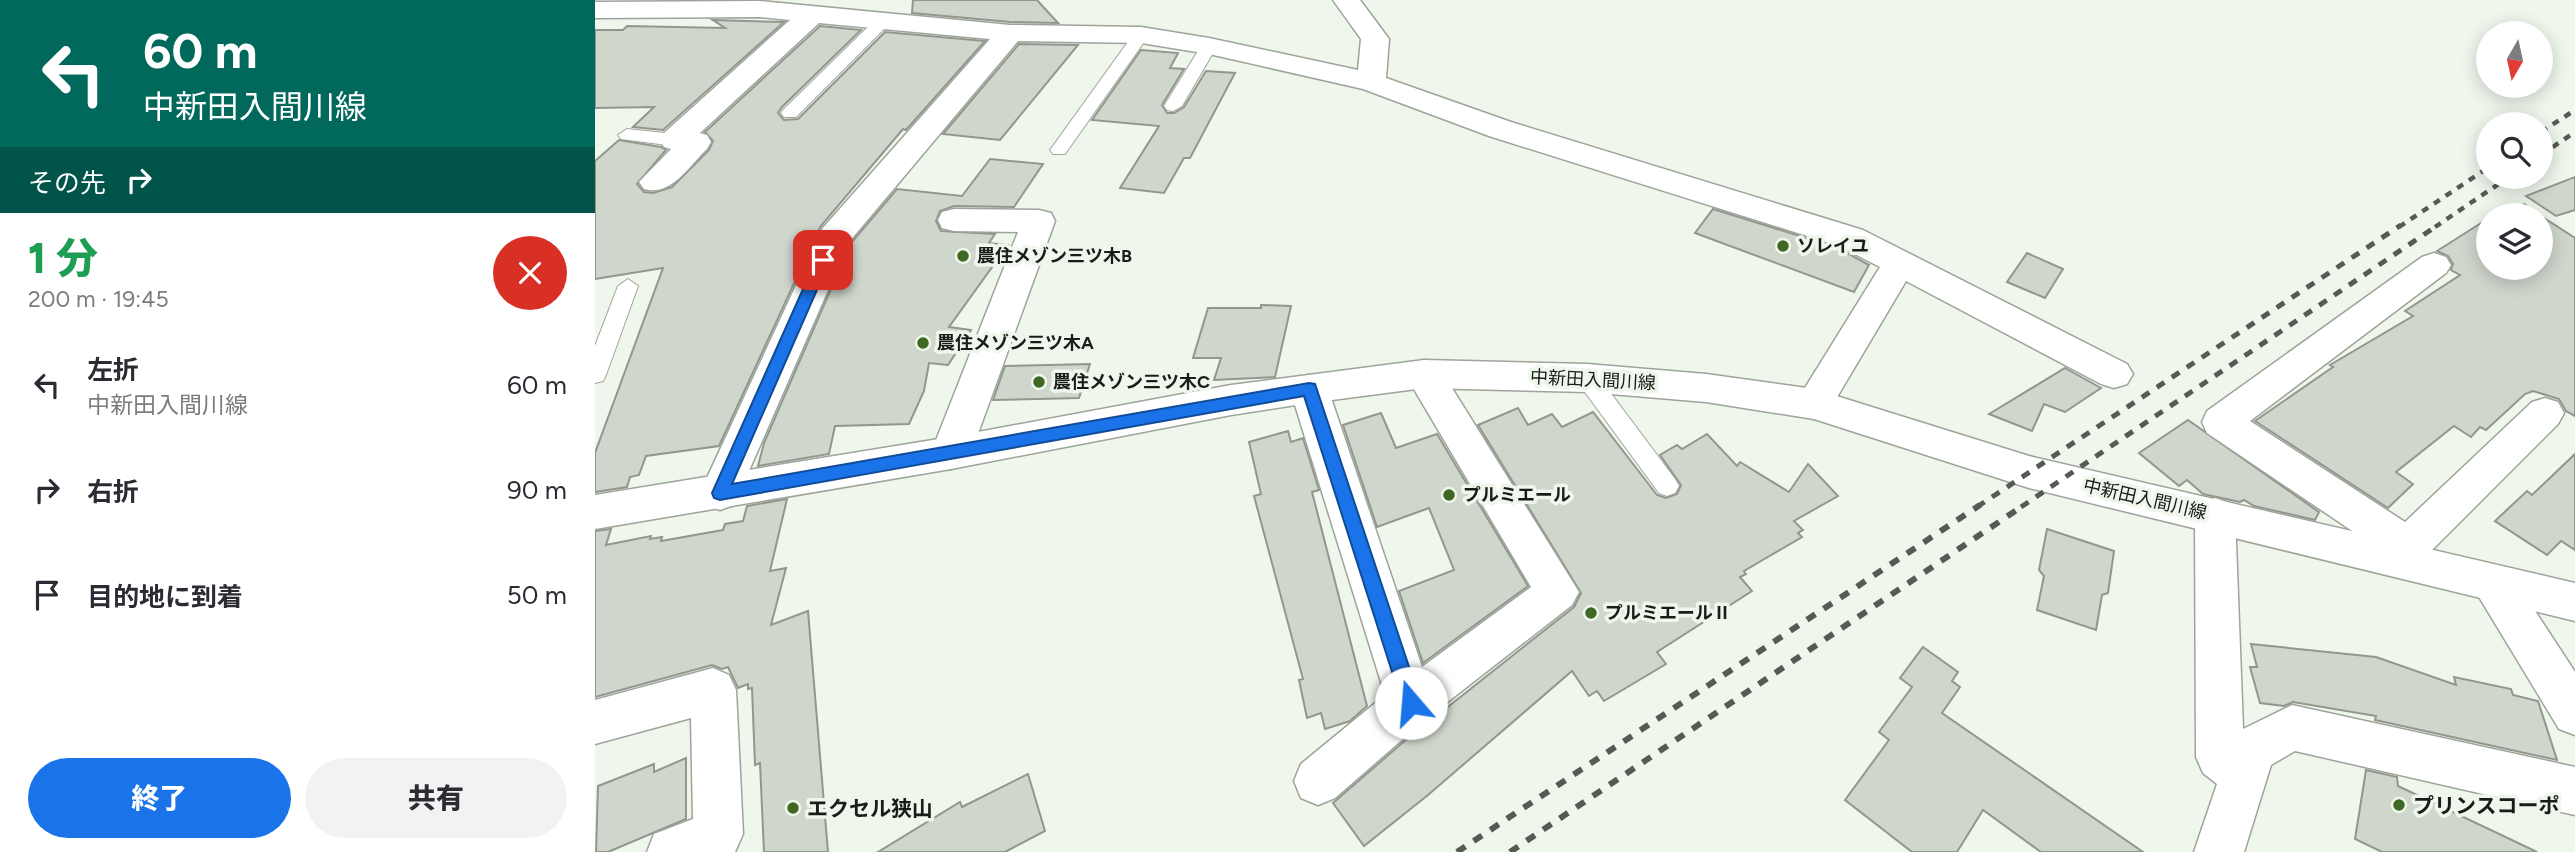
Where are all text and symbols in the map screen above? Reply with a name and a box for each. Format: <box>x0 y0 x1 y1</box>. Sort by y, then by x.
text: 60 m <box>143 21 258 80</box>
north arrow <box>2476 21 2553 98</box>
map controls <box>2476 21 2553 280</box>
icon: left <box>28 28 119 119</box>
text: 中新田入間川線 <box>143 88 367 126</box>
button: search <box>2476 112 2553 189</box>
icon: right <box>120 161 158 199</box>
text: その先 <box>28 167 106 199</box>
button: layers <box>2476 203 2553 280</box>
pin <box>793 230 853 290</box>
text: 1 分 <box>28 233 98 284</box>
place label: ソレイユ <box>1797 235 1869 257</box>
button: close <box>493 236 567 310</box>
marker: ソレイユ <box>1775 238 1791 254</box>
icon: arrive <box>804 241 842 279</box>
place label: 農住メゾン三ツ木B <box>977 245 1132 267</box>
marker: 農住メゾン三ツ木B <box>955 248 971 264</box>
text: 200 m · 19:45 <box>28 285 169 313</box>
place label: 農住メゾン三ツ木A <box>937 332 1094 354</box>
marker: 農住メゾン三ツ木A <box>915 335 931 351</box>
text: 左折 <box>87 354 139 386</box>
icon: left <box>28 366 66 404</box>
street label: 中新田入間川線 <box>1530 366 1656 394</box>
text: 60 m <box>507 369 567 401</box>
place label: 農住メゾン三ツ木C <box>1053 371 1210 393</box>
marker: 農住メゾン三ツ木C <box>1031 374 1047 390</box>
text: 中新田入間川線 <box>87 391 248 419</box>
icon: right <box>28 471 66 509</box>
text: 90 m <box>507 474 567 506</box>
street label: 中新田入間川線 <box>2081 474 2209 524</box>
text: 右折 <box>87 476 139 508</box>
place label: プルミエール <box>1463 484 1571 506</box>
marker: プルミエール <box>1441 487 1457 503</box>
icon: arrive <box>28 576 66 614</box>
text: 50 m <box>507 579 567 611</box>
text: 目的地に到着 <box>87 581 243 613</box>
place label: プルミエールⅡ <box>1605 602 1731 624</box>
marker: プルミエールⅡ <box>1583 605 1599 621</box>
position arrow <box>1374 666 1448 740</box>
button: 終了 <box>28 758 291 838</box>
button: 共有 <box>305 758 567 838</box>
place label: プリンスコーポ <box>2413 793 2560 818</box>
place label: エクセル狭山 <box>807 796 933 821</box>
marker: プリンスコーポ <box>2391 797 2407 813</box>
marker: エクセル狭山 <box>785 800 801 816</box>

